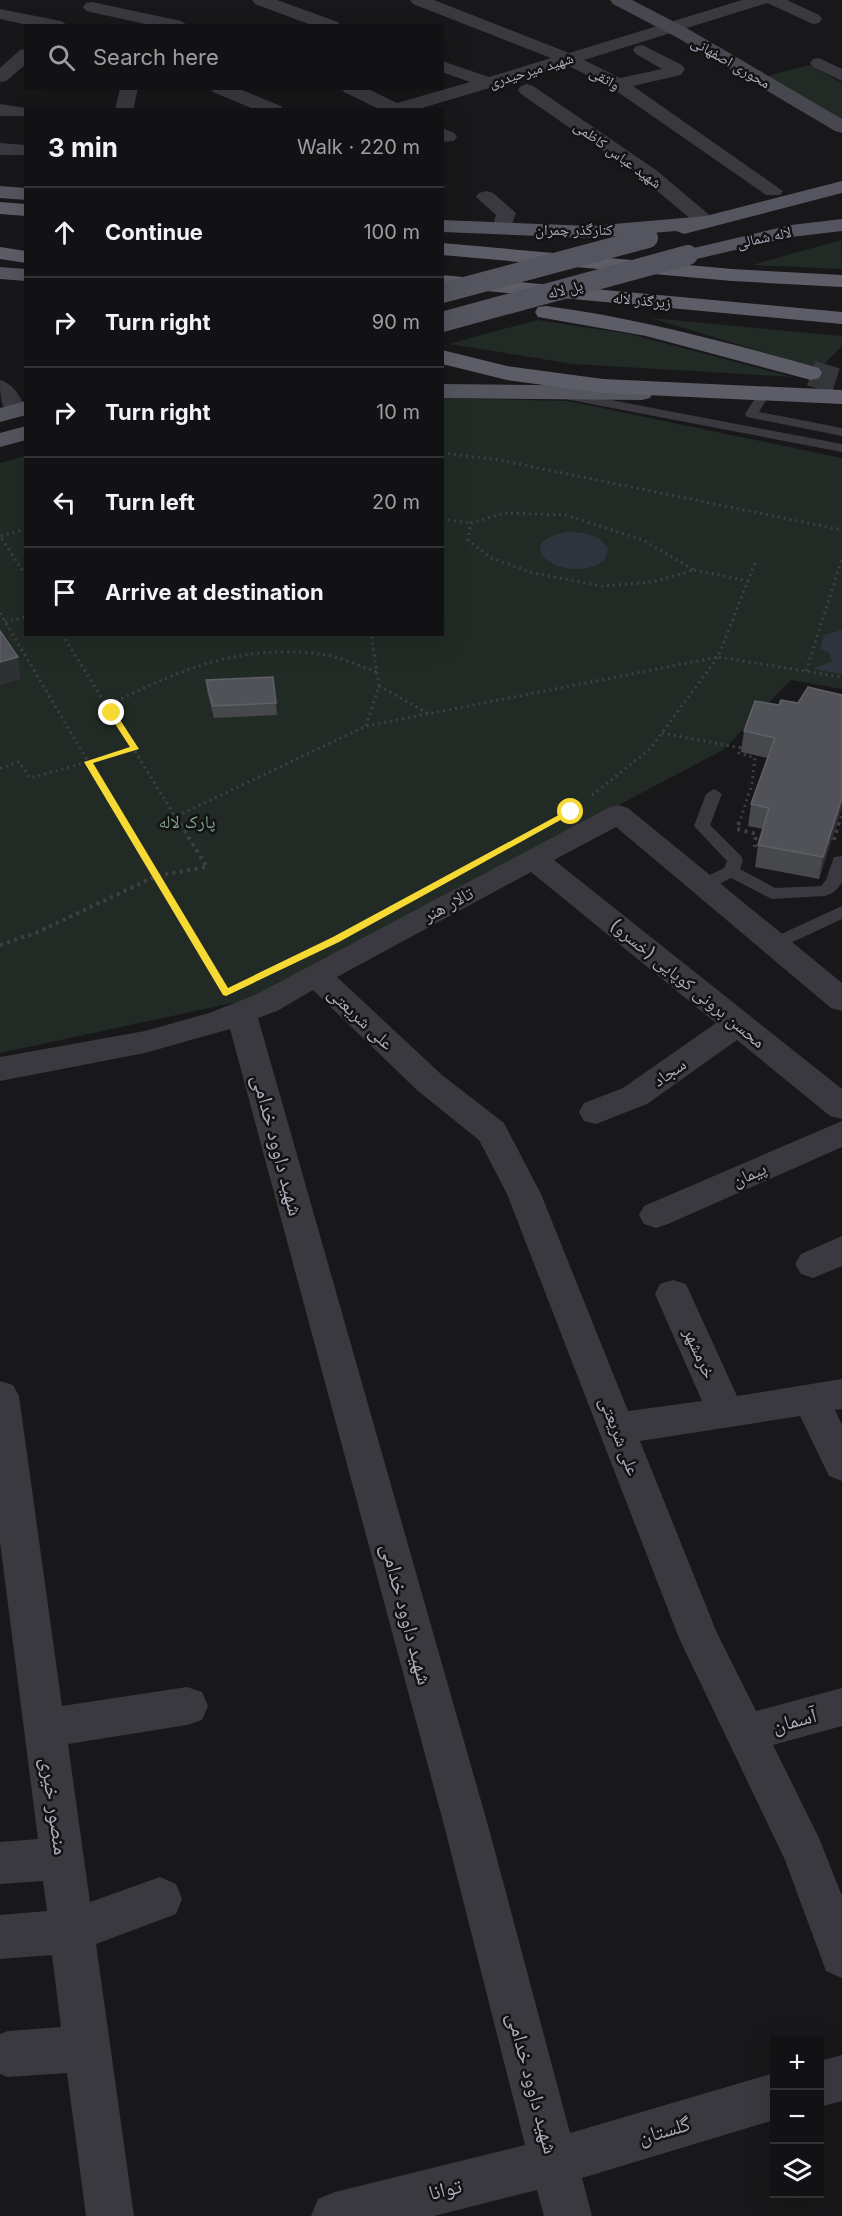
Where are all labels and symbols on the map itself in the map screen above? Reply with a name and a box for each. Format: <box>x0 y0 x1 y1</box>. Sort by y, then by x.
street label: محوری اصفهانی <box>688 32 774 93</box>
street label: شهید میرحیدری <box>486 48 576 93</box>
street label: واثقی <box>586 62 624 95</box>
street label: شهید عباس کاظمی <box>570 116 666 193</box>
street label: کنارگذر چمران <box>535 220 613 240</box>
street label: لاله شمالی <box>735 222 793 253</box>
street label: پل لاله <box>545 275 585 304</box>
street label: زیرگذر لاله <box>612 288 672 312</box>
route end <box>98 699 124 725</box>
route start <box>557 798 583 824</box>
park label: پارک لاله <box>158 811 216 833</box>
street label: تالار هنر <box>418 882 477 926</box>
street label: محسن برونی کوپایی (خسرو) <box>606 914 770 1053</box>
street label: علی شریعتی <box>323 982 398 1055</box>
street label: سجاد <box>648 1053 690 1091</box>
street label: شهید داوود خدامی <box>246 1071 309 1219</box>
street label: پیمان <box>729 1157 770 1192</box>
street label: خرمشهر <box>679 1324 720 1381</box>
street label: علی شریعتی <box>594 1394 645 1479</box>
street label: شهید داوود خدامی <box>375 1540 438 1688</box>
street label: آسمان <box>769 1702 820 1738</box>
street label: منصور خیری <box>36 1756 74 1856</box>
street label: شهید داوود خدامی <box>501 2009 564 2157</box>
street label: گلستان <box>635 2111 693 2149</box>
street label: توانا <box>426 2173 464 2205</box>

